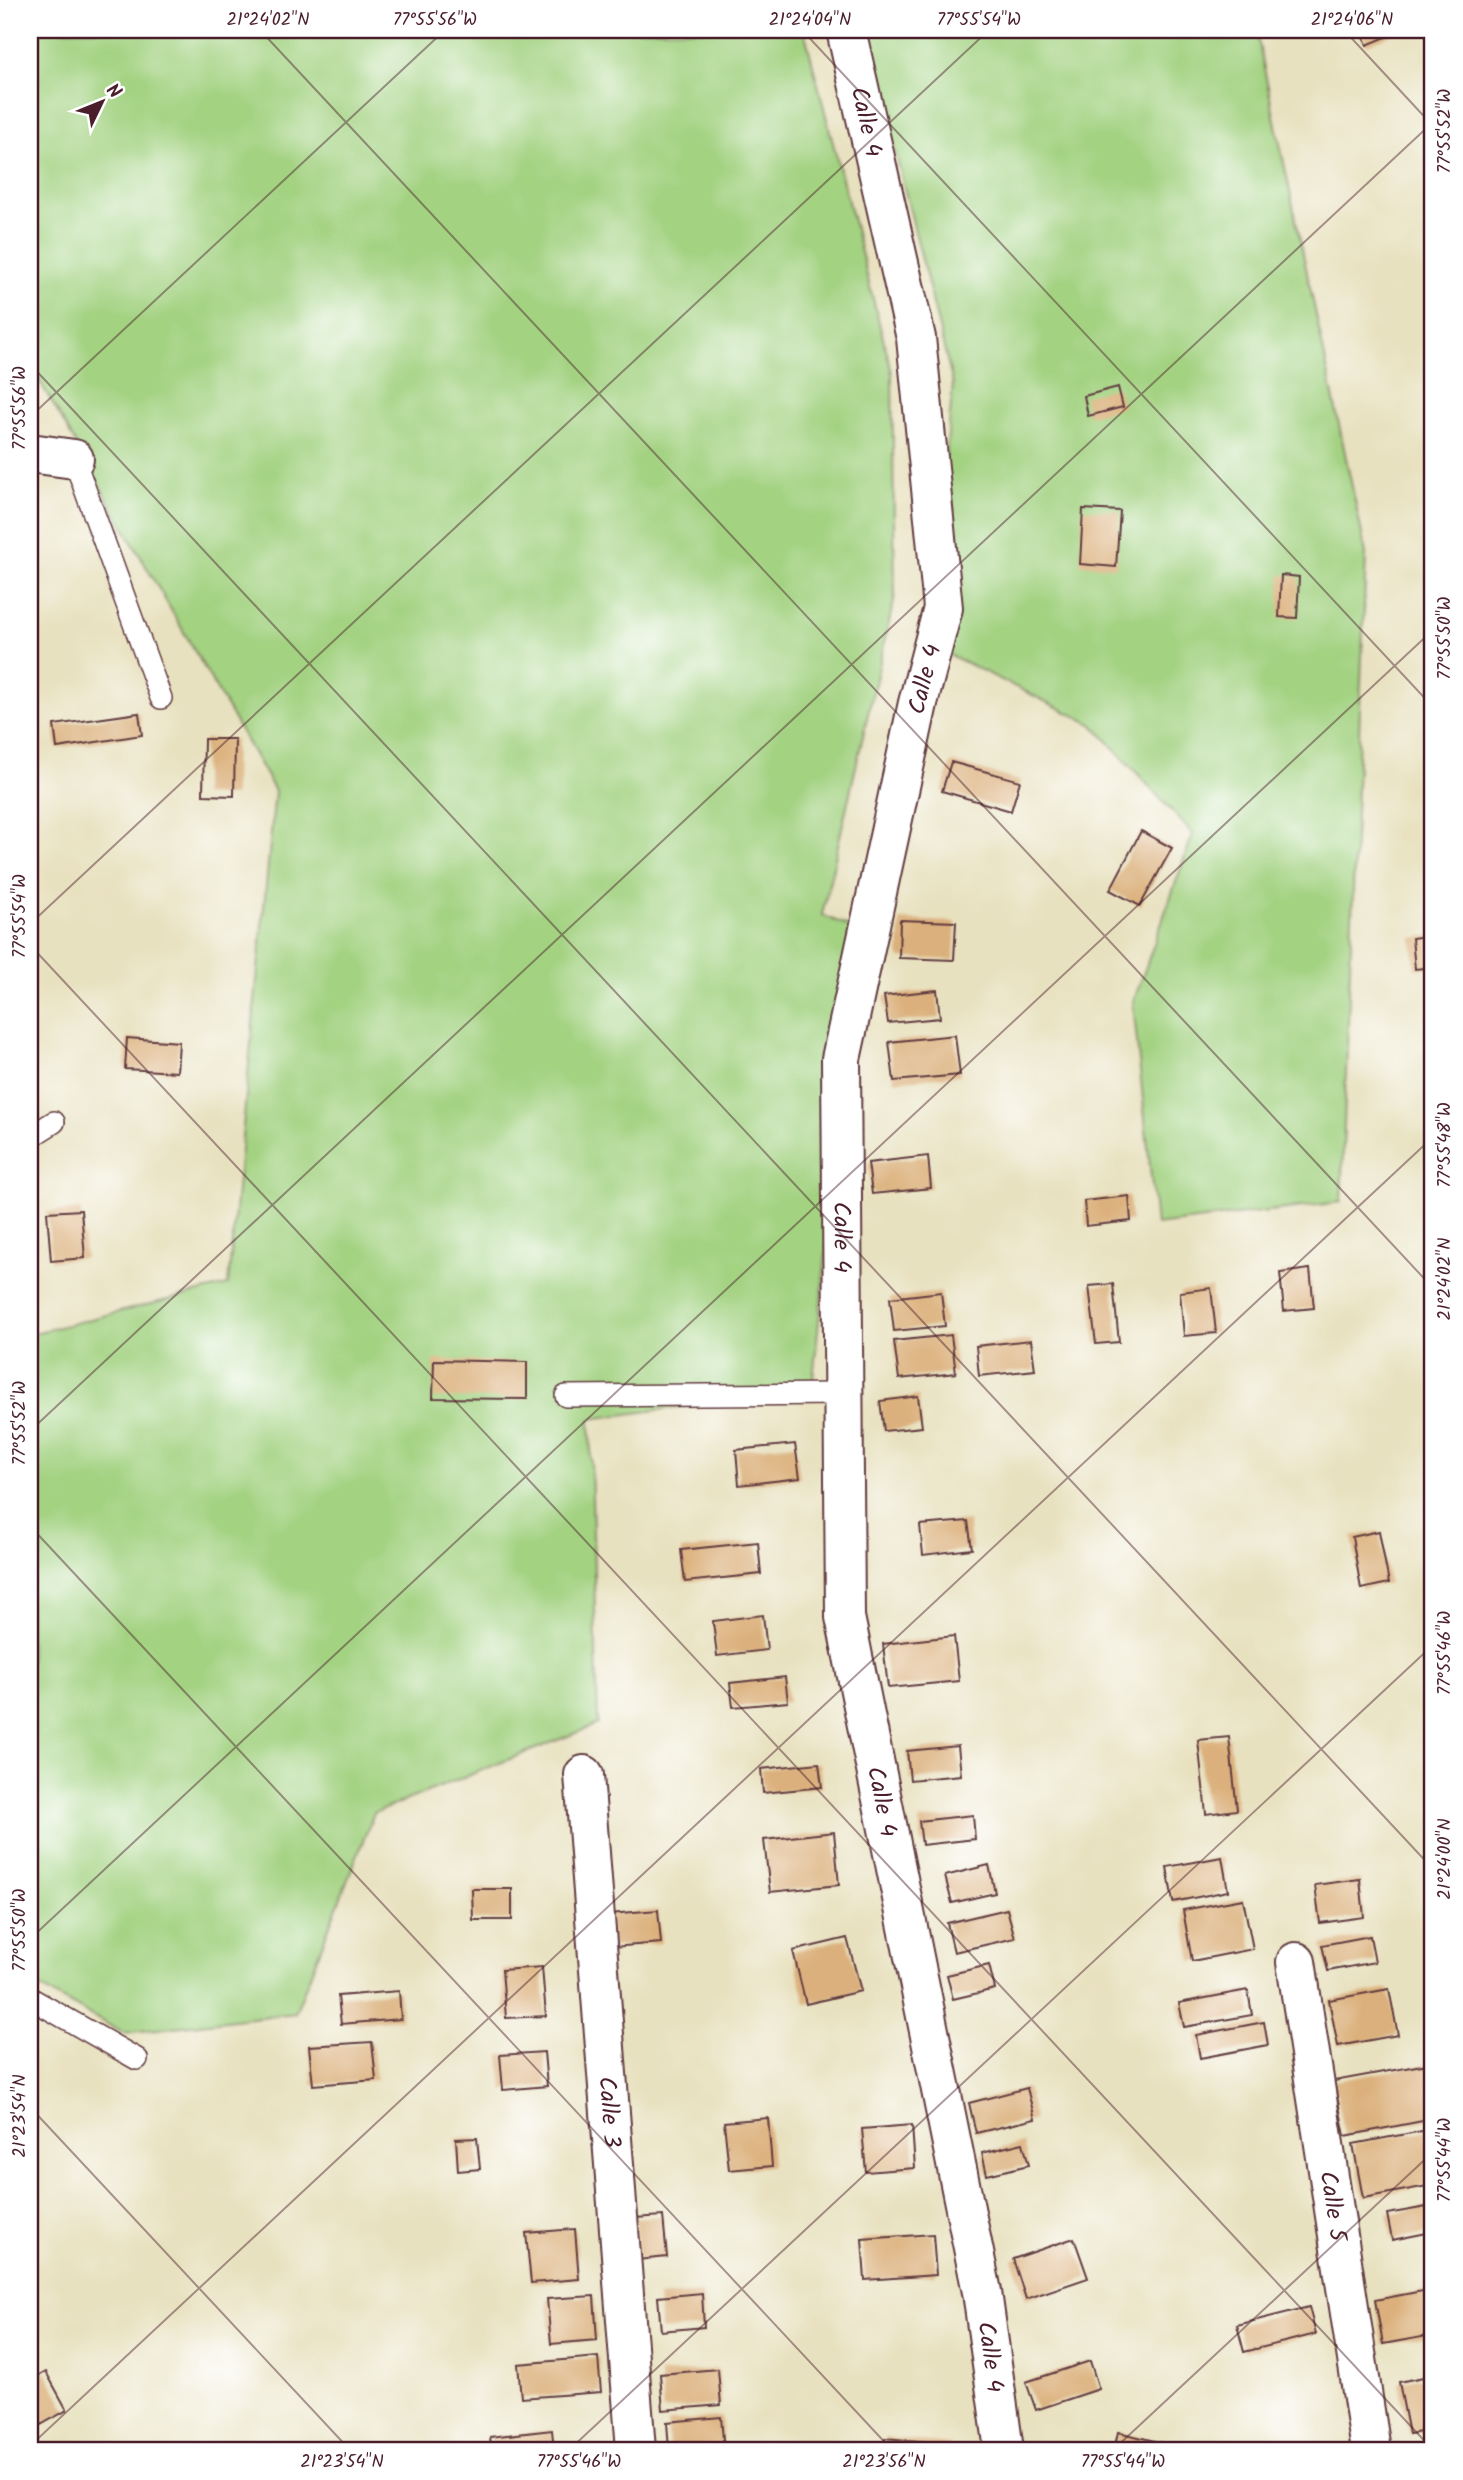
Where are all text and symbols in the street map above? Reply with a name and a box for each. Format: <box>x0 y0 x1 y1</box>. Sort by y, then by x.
text: 21°24'02"N <box>227 6 309 35</box>
text: 77°55'56"W <box>393 6 477 35</box>
text: 21°24'04"N <box>769 6 851 35</box>
text: 77°55'54"W <box>937 6 1021 35</box>
text: 21°24'06"N <box>1311 6 1393 35</box>
north arrow <box>66 66 136 136</box>
text: N <box>98 77 128 106</box>
street label: Calle 4 <box>838 83 892 161</box>
text: 77°55'52"W <box>1431 89 1460 173</box>
text: 77°55'56"W <box>6 366 35 450</box>
text: 77°55'50"W <box>1431 596 1460 680</box>
street label: Calle 4 <box>898 640 953 719</box>
text: 77°55'54"W <box>6 874 35 958</box>
text: 77°55'48"W <box>1431 1102 1460 1188</box>
street label: Calle 4 <box>821 1202 861 1273</box>
text: 21°24'02"N <box>1431 1238 1460 1320</box>
text: 77°55'52"W <box>6 1381 35 1465</box>
text: 77°55'46"W <box>1431 1611 1460 1695</box>
street label: Calle 4 <box>855 1763 907 1841</box>
text: 21°24'00"N <box>1431 1818 1460 1900</box>
text: 77°55'50"W <box>6 1888 35 1972</box>
text: 21°23'54"N <box>6 2074 35 2158</box>
street label: Calle 3 <box>586 2075 631 2149</box>
text: 77°55'44"W <box>1431 2118 1460 2202</box>
street label: Calle 5 <box>1307 2168 1357 2246</box>
street label: Calle 4 <box>965 2319 1014 2395</box>
text: 21°23'54"N <box>300 2448 384 2477</box>
text: 77°55'46"W <box>537 2448 621 2477</box>
text: 21°23'56"N <box>842 2448 926 2477</box>
text: 77°55'44"W <box>1081 2448 1165 2477</box>

